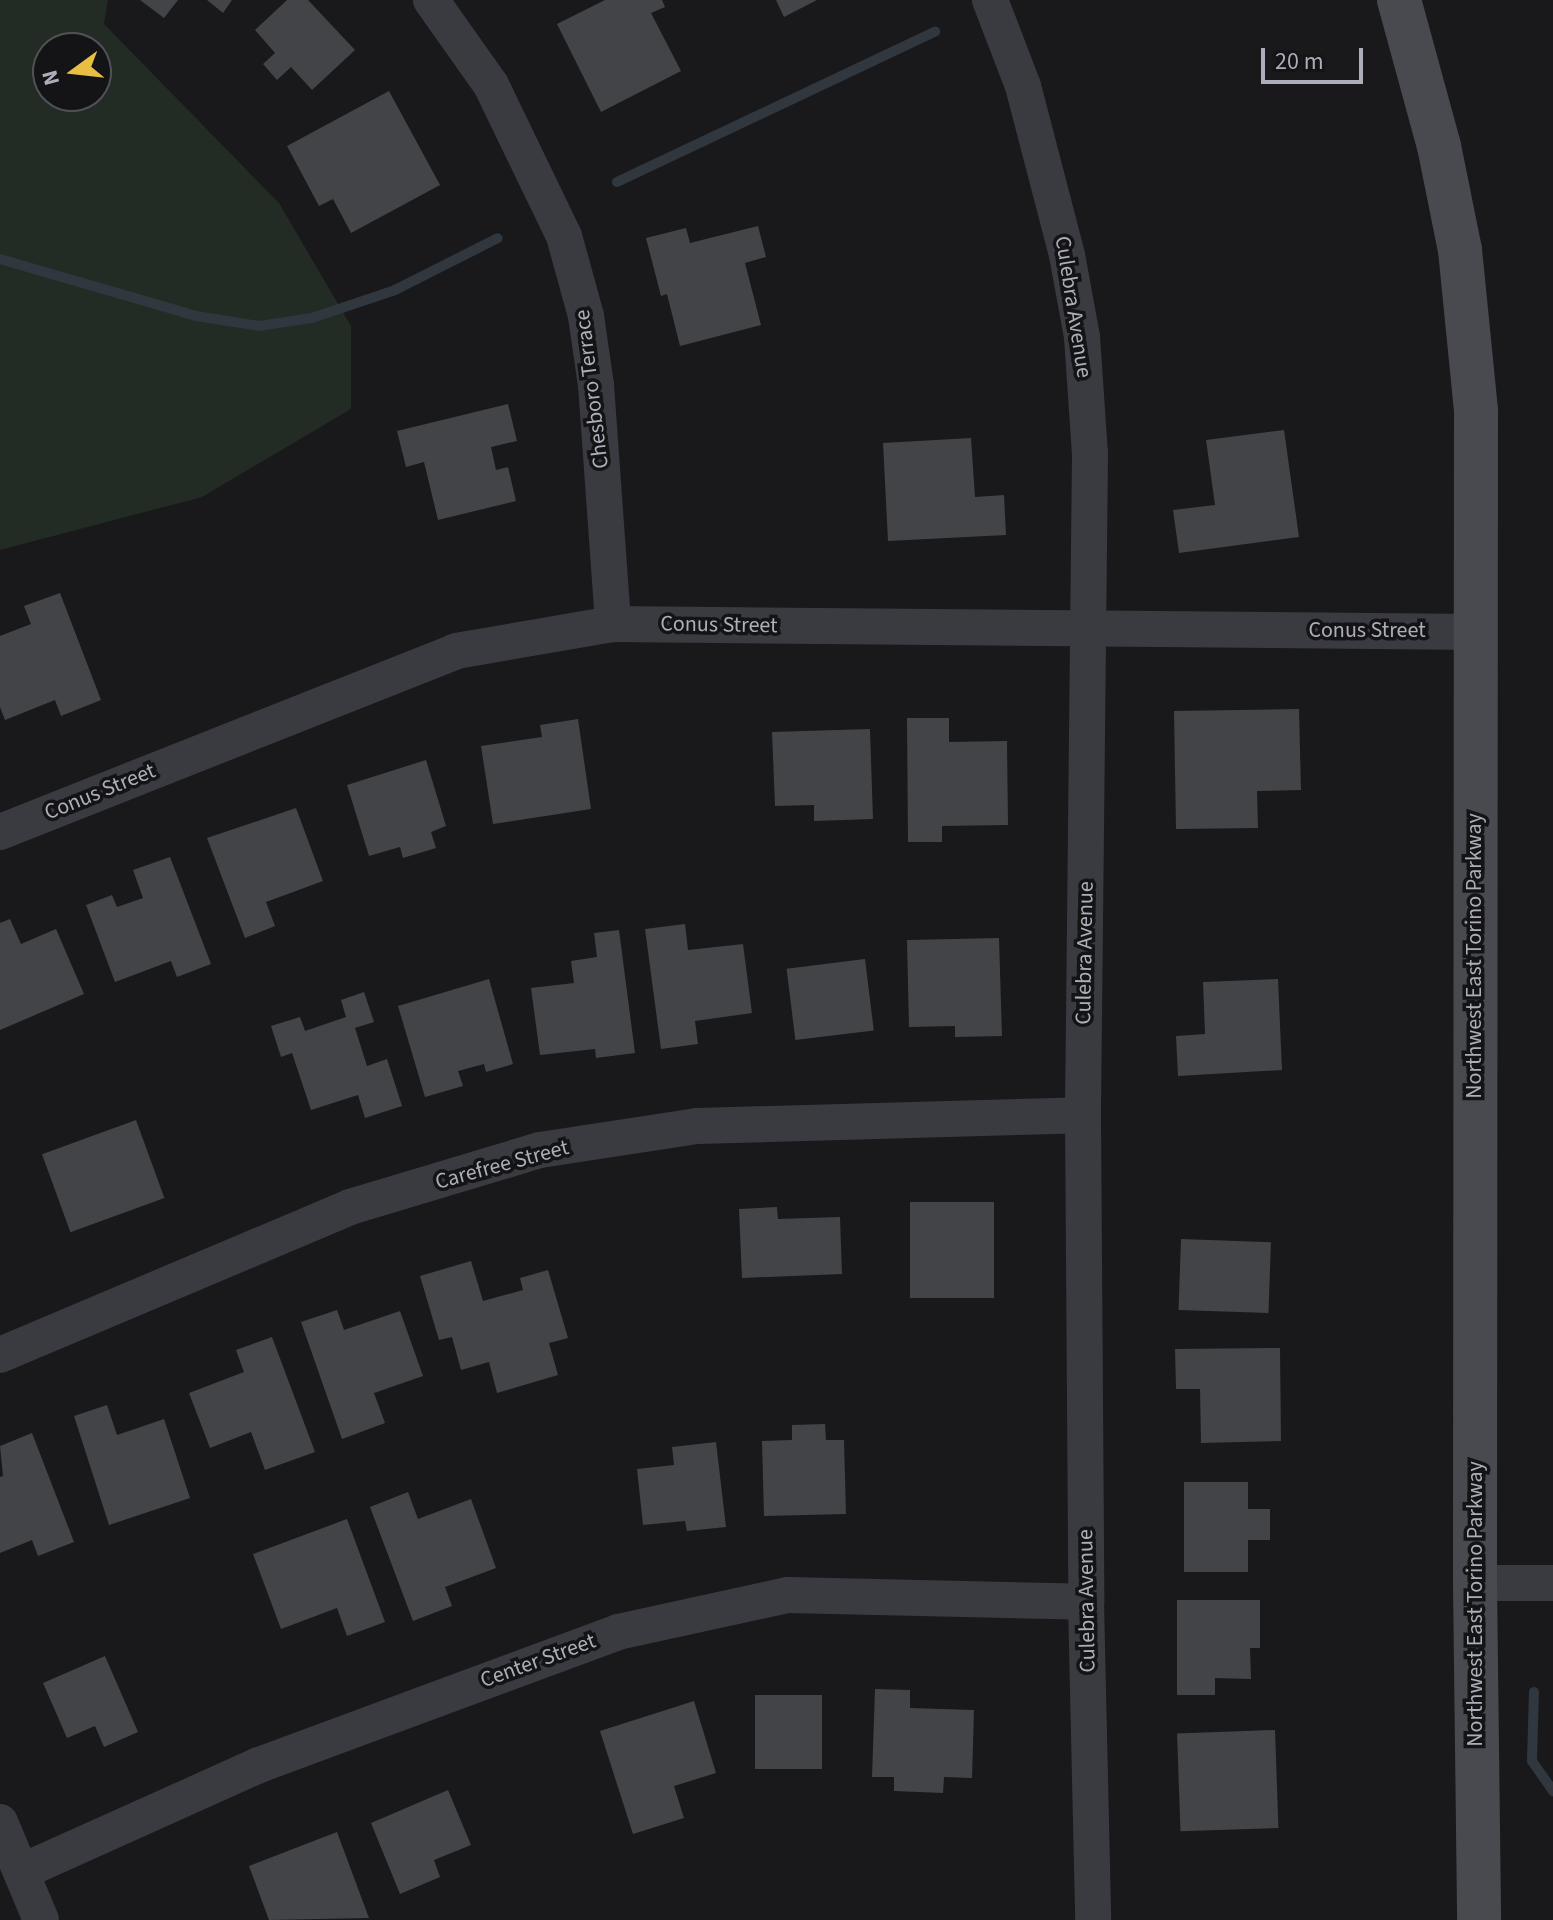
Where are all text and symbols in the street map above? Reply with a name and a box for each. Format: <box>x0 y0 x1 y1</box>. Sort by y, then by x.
north arrow <box>32 32 112 112</box>
scale bar <box>1265 32 1367 82</box>
text: 20 m <box>1275 44 1324 79</box>
text: N <box>33 66 68 89</box>
street label: Culebra Avenue <box>1049 234 1097 380</box>
street label: Chesboro Terrace <box>569 308 615 470</box>
street label: Conus Street <box>660 611 778 639</box>
street label: Conus Street <box>1308 618 1426 644</box>
street label: Conus Street <box>41 758 159 826</box>
street label: Northwest East Torino Parkway <box>1462 813 1488 1099</box>
street label: Culebra Avenue <box>1071 881 1099 1025</box>
street label: Carefree Street <box>432 1135 572 1195</box>
street label: Northwest East Torino Parkway <box>1463 1461 1489 1747</box>
street label: Culebra Avenue <box>1073 1529 1101 1673</box>
street label: Center Street <box>477 1628 599 1694</box>

